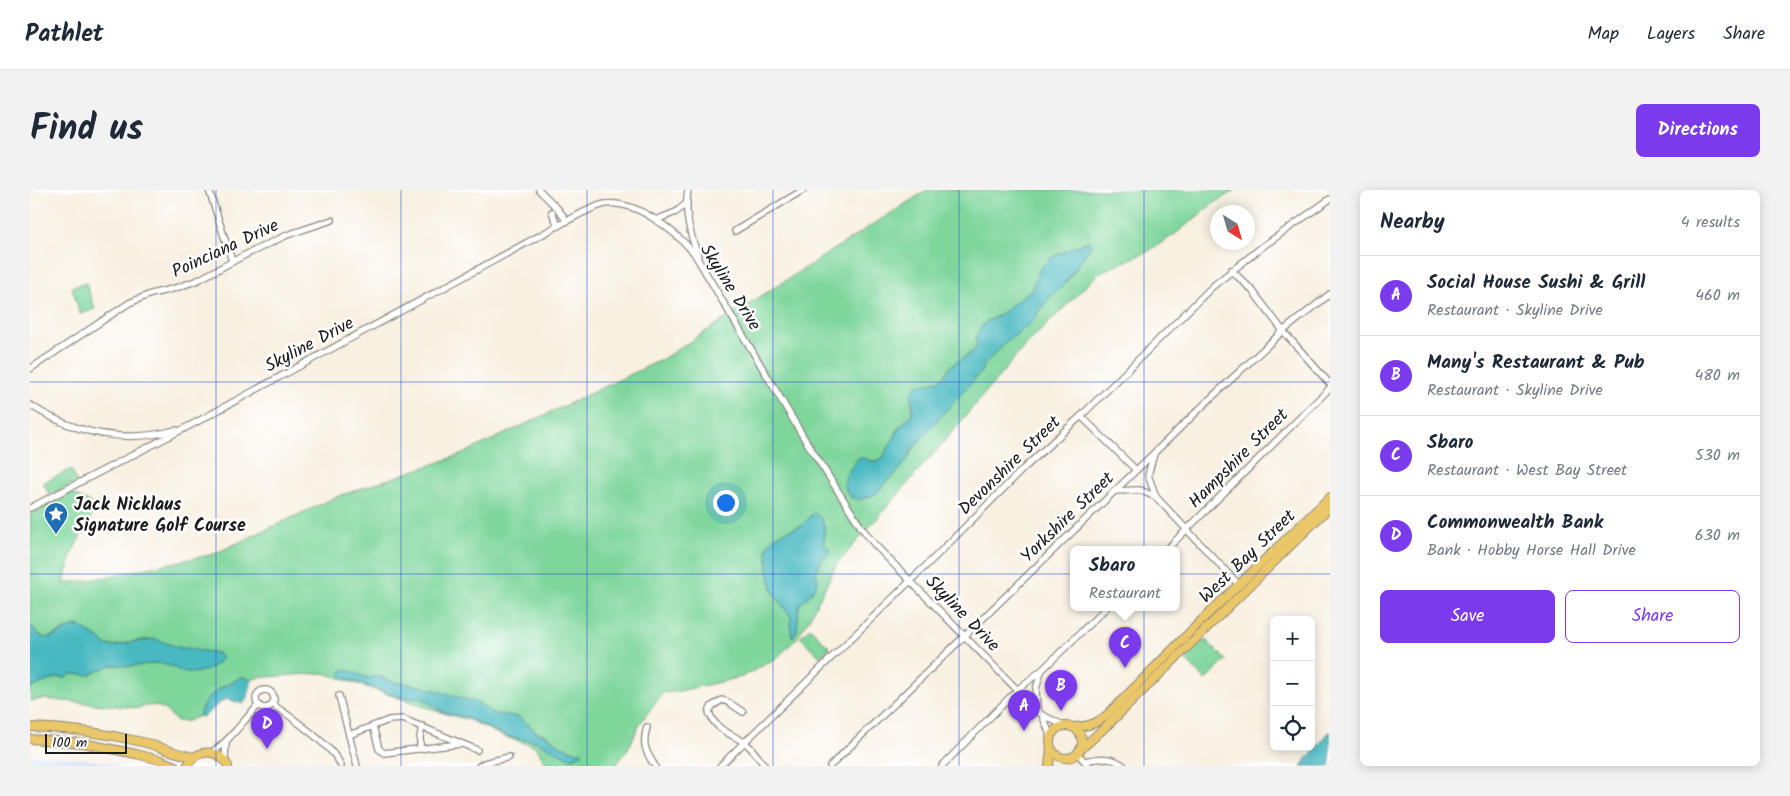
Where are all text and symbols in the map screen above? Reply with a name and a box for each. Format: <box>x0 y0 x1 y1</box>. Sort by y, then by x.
text: Pathlet <box>25 15 104 54</box>
text: Map <box>1588 20 1619 49</box>
text: Layers <box>1647 20 1695 49</box>
text: Share <box>1723 20 1765 49</box>
text: Find us <box>30 102 143 158</box>
button: Directions <box>1636 104 1760 157</box>
north arrow <box>1210 205 1255 250</box>
text: Nearby <box>1380 206 1445 239</box>
text: 4 results <box>1681 210 1740 235</box>
street label: Poinciana Drive <box>167 212 284 287</box>
street label: Skyline Drive <box>692 239 768 337</box>
text: Social House Sushi & Grill <box>1427 268 1645 298</box>
text: A <box>1391 283 1401 308</box>
text: 460 m <box>1695 283 1740 308</box>
text: Restaurant · Skyline Drive <box>1427 298 1603 323</box>
street label: Skyline Drive <box>260 310 360 381</box>
text: Many's Restaurant & Pub <box>1427 348 1645 378</box>
text: B <box>1391 363 1401 388</box>
text: 480 m <box>1694 363 1740 388</box>
text: Restaurant · Skyline Drive <box>1427 378 1603 403</box>
street label: Hampshire Street <box>1182 401 1297 516</box>
street label: Devonshire Street <box>952 409 1069 523</box>
text: Sbaro <box>1427 428 1474 458</box>
text: C <box>1391 443 1401 468</box>
text: 530 m <box>1695 443 1740 468</box>
text: Restaurant · West Bay Street <box>1427 458 1627 483</box>
street label: Yorkshire Street <box>1014 465 1123 571</box>
your location <box>713 490 739 516</box>
place label: Jack Nicklaus Signature Golf Course <box>74 491 246 541</box>
place icon: Jack Nicklaus Signature Golf Course <box>43 501 69 535</box>
street label: West Bay Street <box>1193 502 1304 611</box>
text: Commonwealth Bank <box>1427 508 1603 538</box>
text: D <box>1391 523 1401 548</box>
text: 630 m <box>1695 523 1740 548</box>
text: Bank · Hobby Horse Hall Drive <box>1427 538 1636 563</box>
popup <box>1070 546 1180 611</box>
text: Sbaro <box>1089 551 1135 581</box>
street label: Skyline Drive <box>918 569 1006 659</box>
text: Restaurant <box>1089 581 1161 606</box>
button: Save <box>1380 590 1555 643</box>
button: Share <box>1565 590 1740 643</box>
map controls <box>1270 616 1315 751</box>
button: + <box>1270 616 1315 661</box>
pin: C <box>1109 627 1141 668</box>
button: − <box>1270 661 1315 706</box>
pin: B <box>1045 670 1077 711</box>
pin: A <box>1008 690 1040 731</box>
button: locate <box>1270 706 1315 751</box>
pin: D <box>251 708 283 749</box>
scale bar <box>45 731 128 754</box>
text: 100 m <box>52 732 87 754</box>

